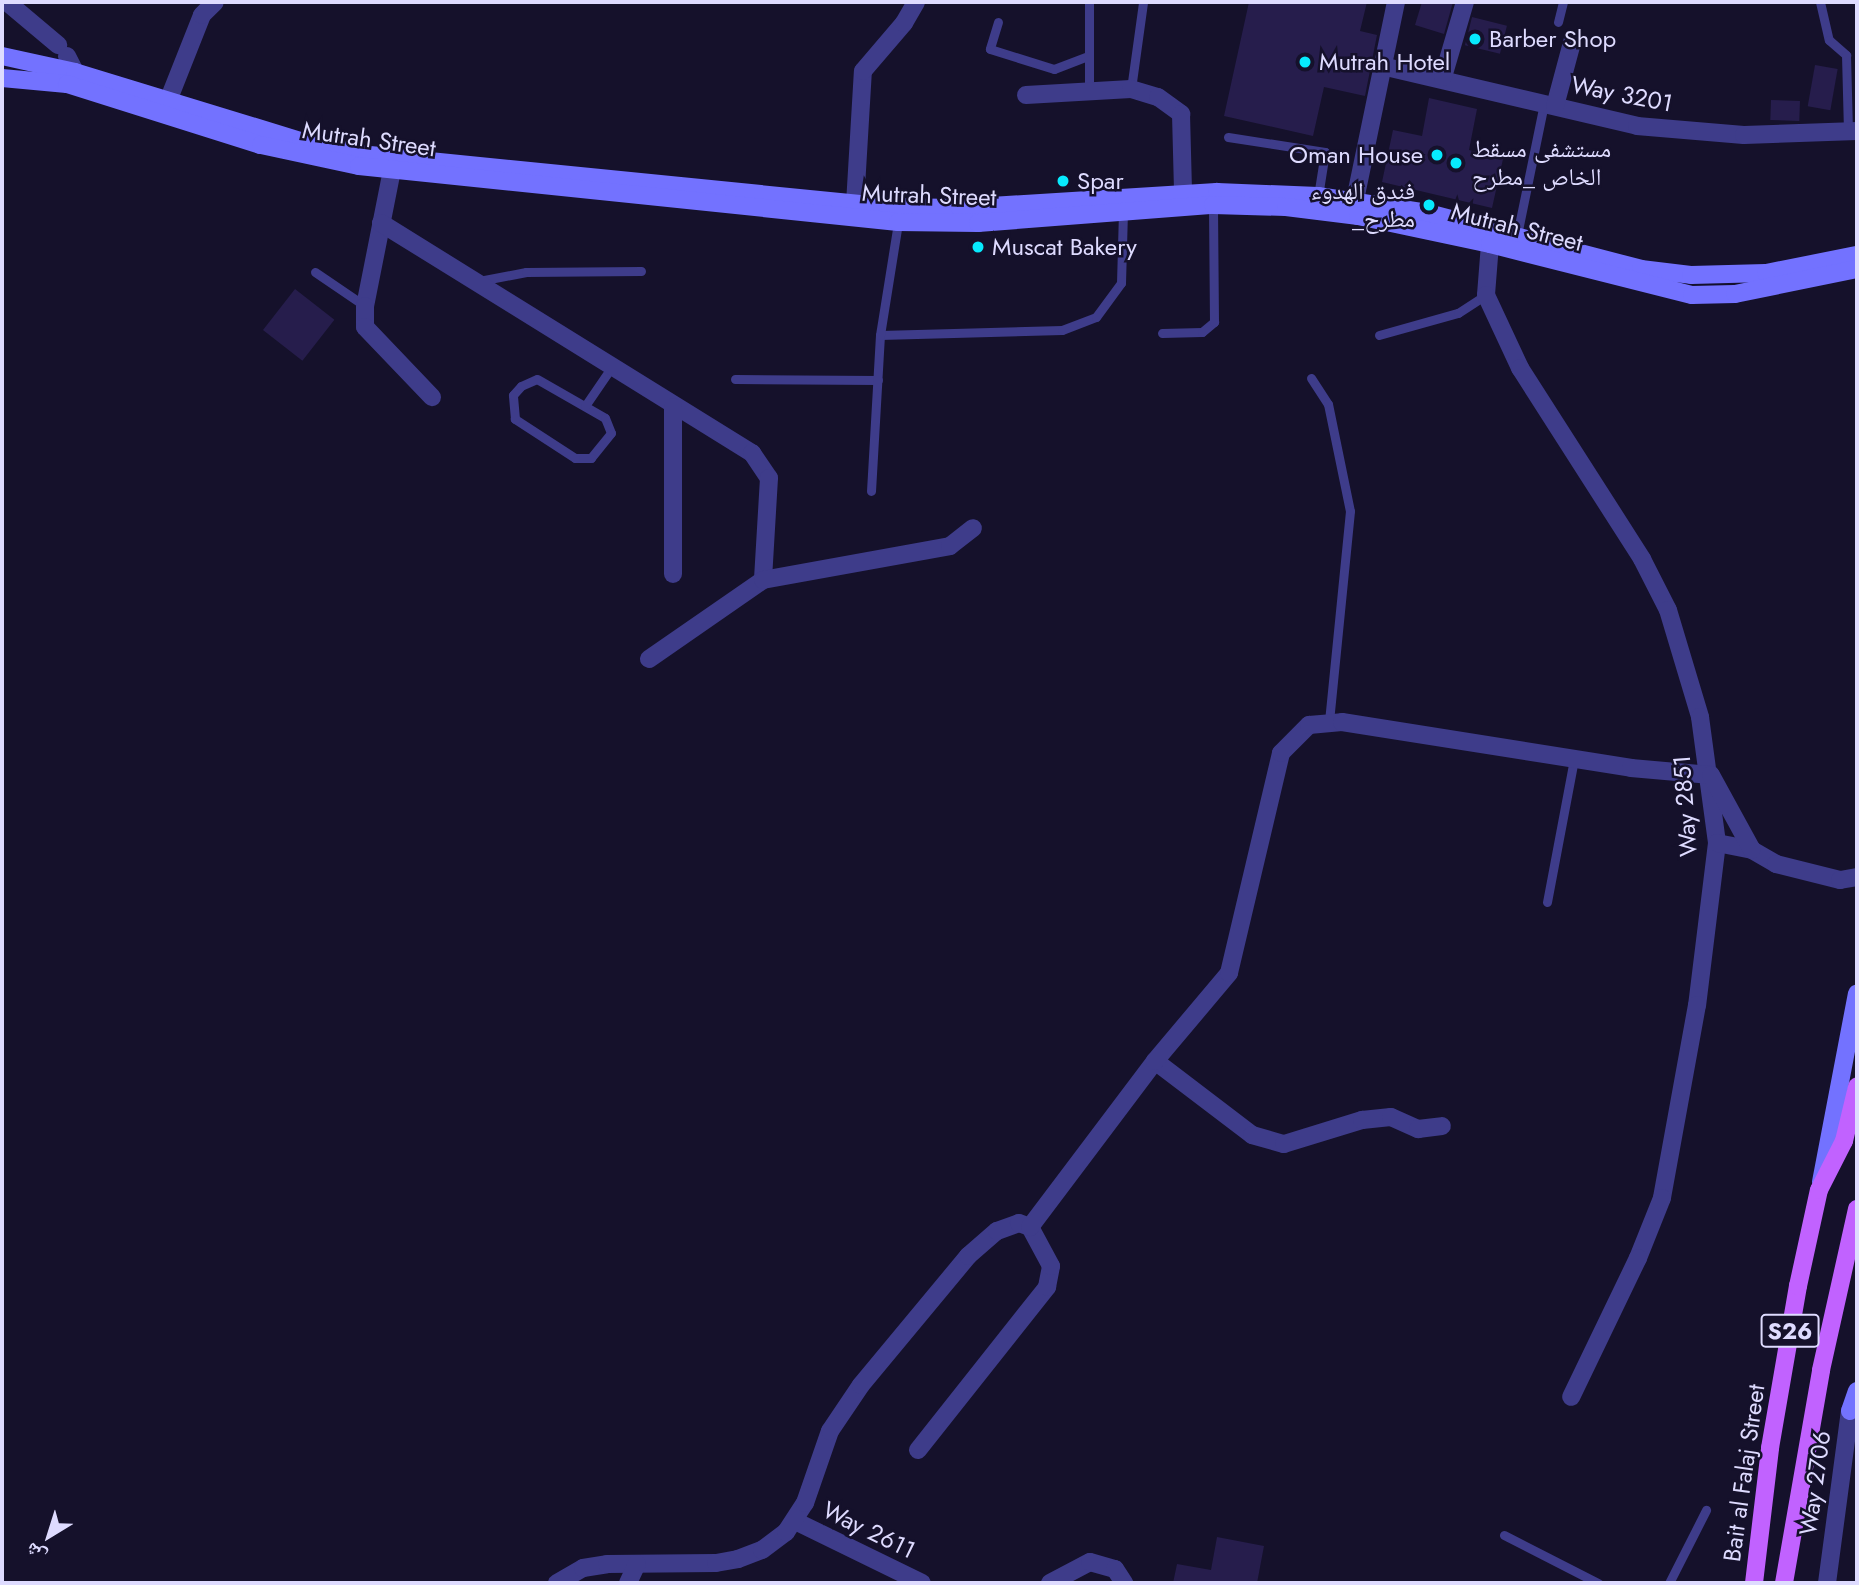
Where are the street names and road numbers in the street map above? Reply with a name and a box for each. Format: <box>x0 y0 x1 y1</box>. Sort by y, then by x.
street label: Way 3201 <box>1569 70 1675 118</box>
street label: Mutrah Street <box>300 115 438 163</box>
street label: Mutrah Street <box>861 178 997 212</box>
street label: Mutrah Street <box>1448 197 1586 257</box>
street label: Way 2851 <box>1667 754 1703 858</box>
road number: S26 <box>1760 1312 1820 1350</box>
street label: Bait al Falaj Street <box>1717 1382 1771 1564</box>
street label: Way 2706 <box>1793 1429 1837 1537</box>
street label: Way 2611 <box>818 1495 920 1565</box>

